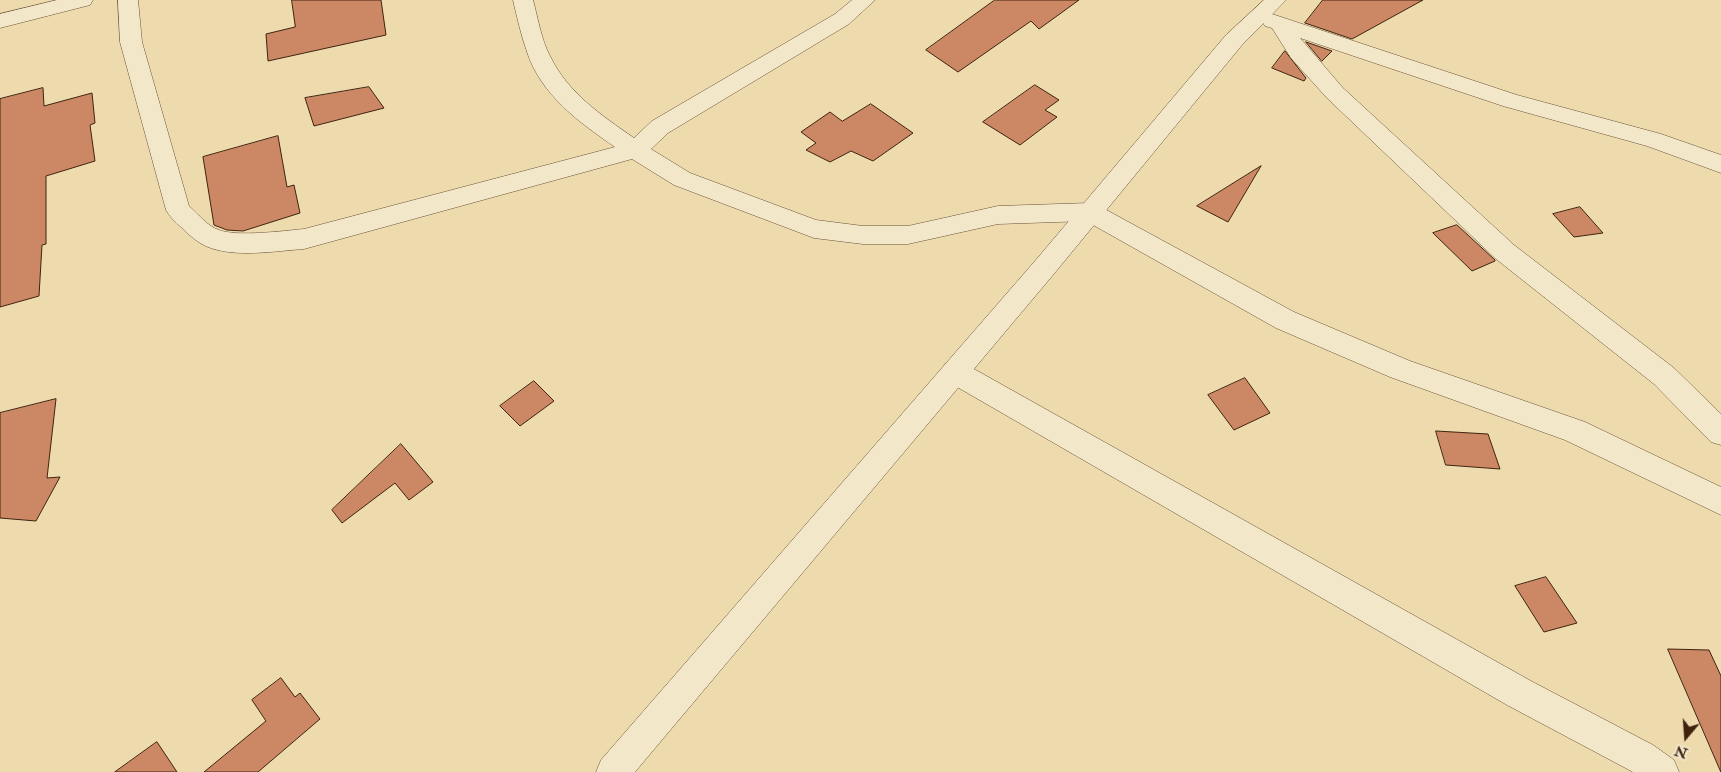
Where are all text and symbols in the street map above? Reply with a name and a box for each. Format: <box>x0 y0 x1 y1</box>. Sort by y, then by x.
north arrow <box>1661 712 1711 762</box>
text: N <box>1673 742 1690 762</box>

